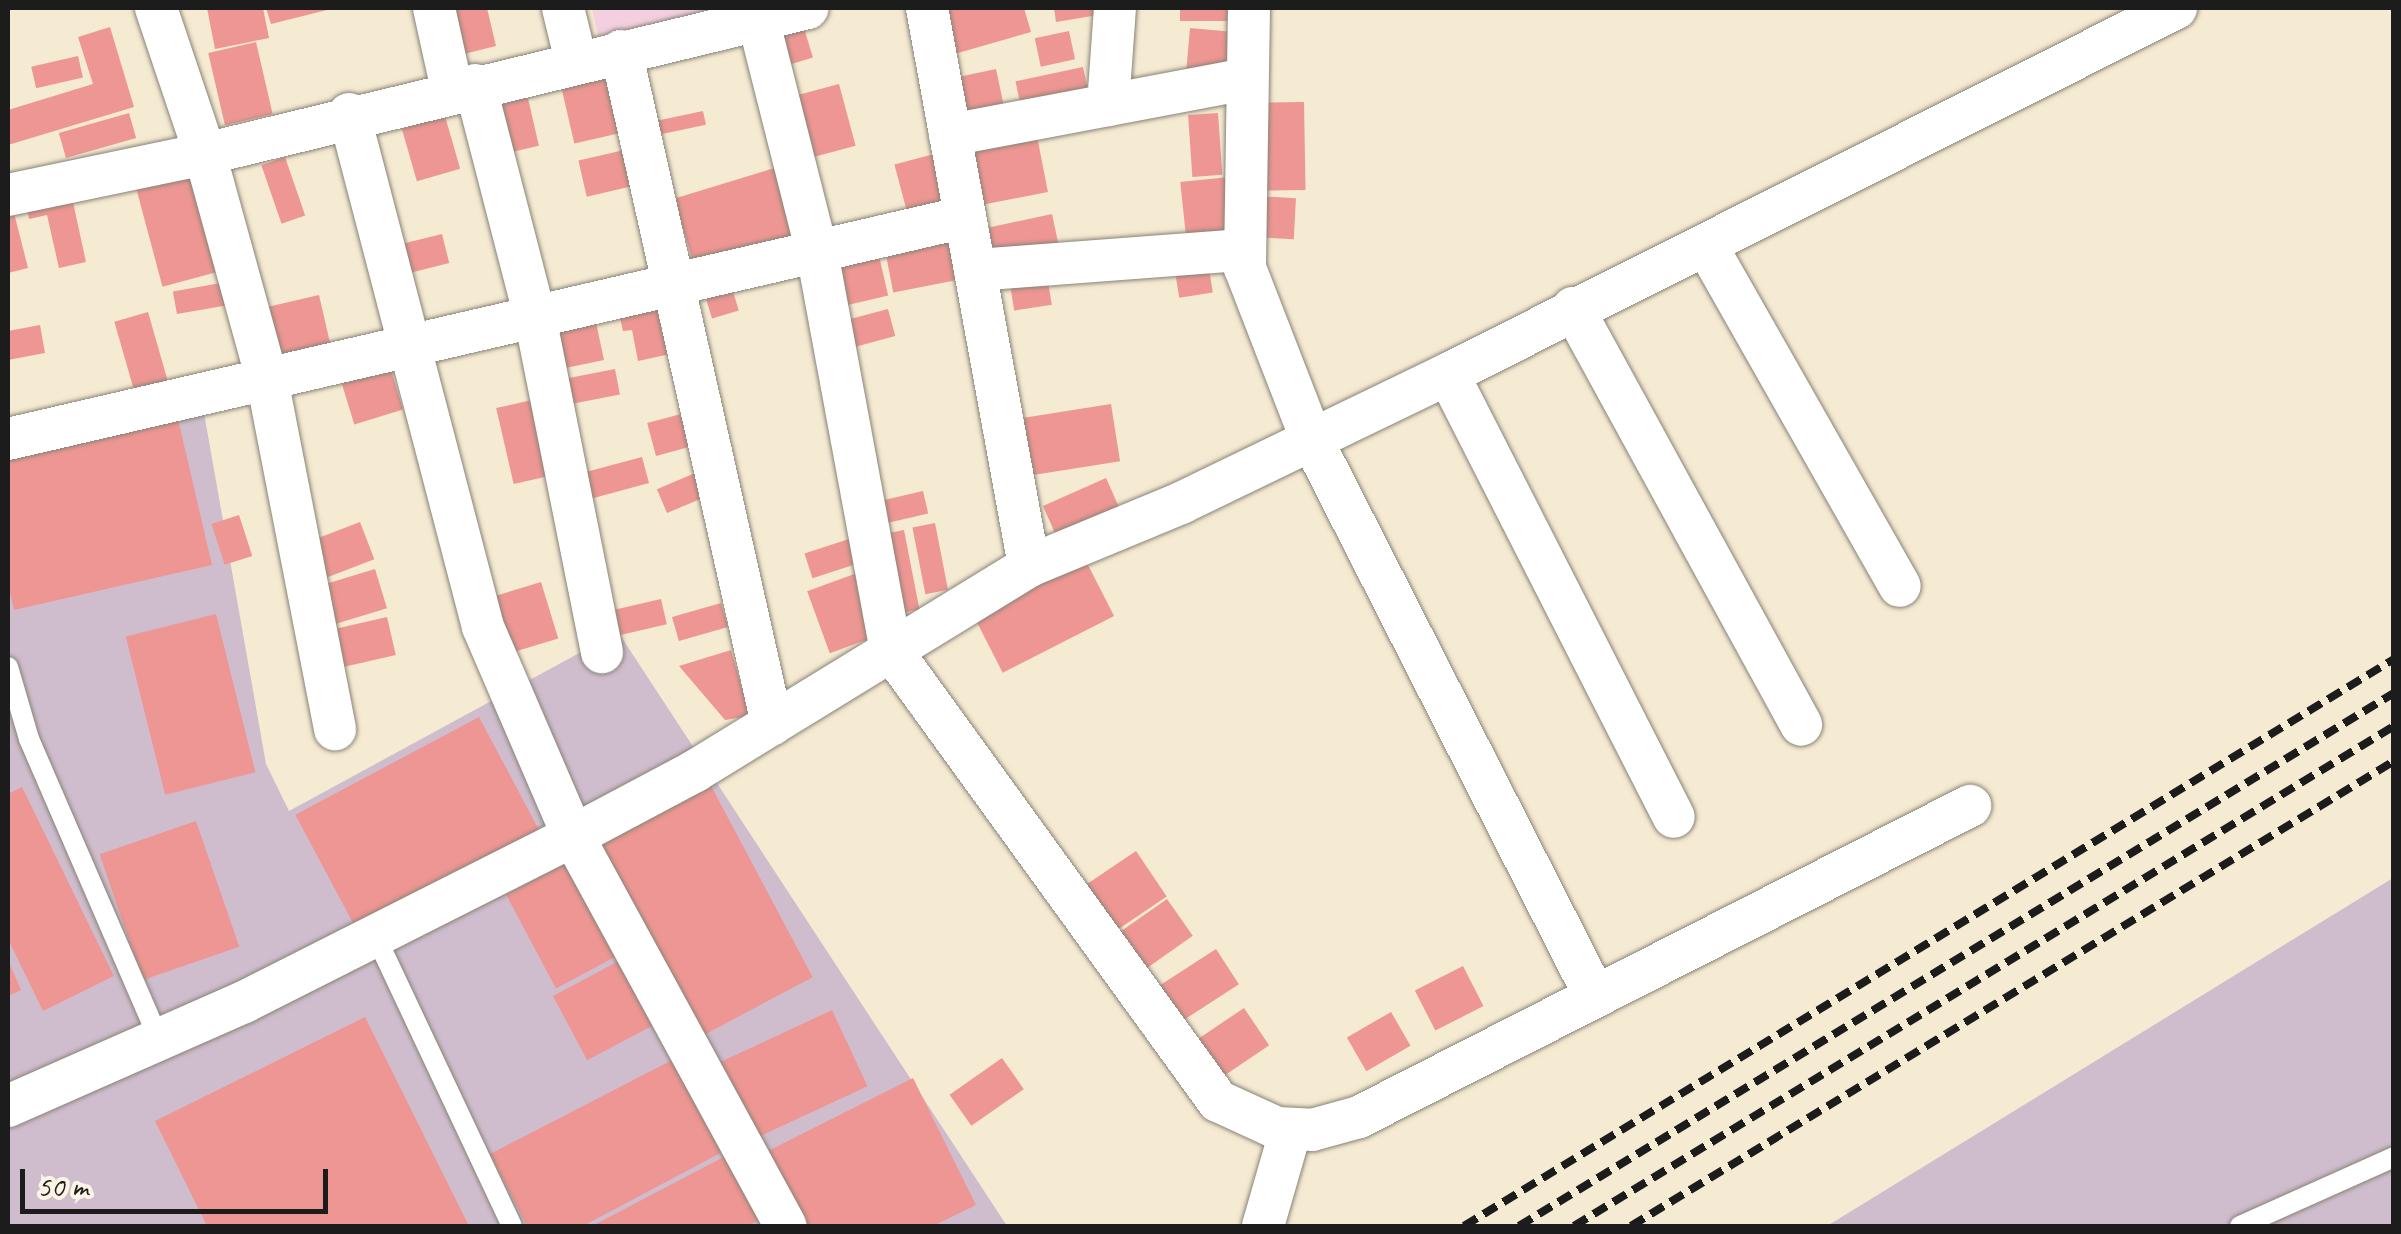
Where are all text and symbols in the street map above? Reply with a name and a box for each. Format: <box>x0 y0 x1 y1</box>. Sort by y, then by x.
scale bar <box>25 1149 332 1211</box>
text: 50 m <box>37 1167 88 1205</box>

